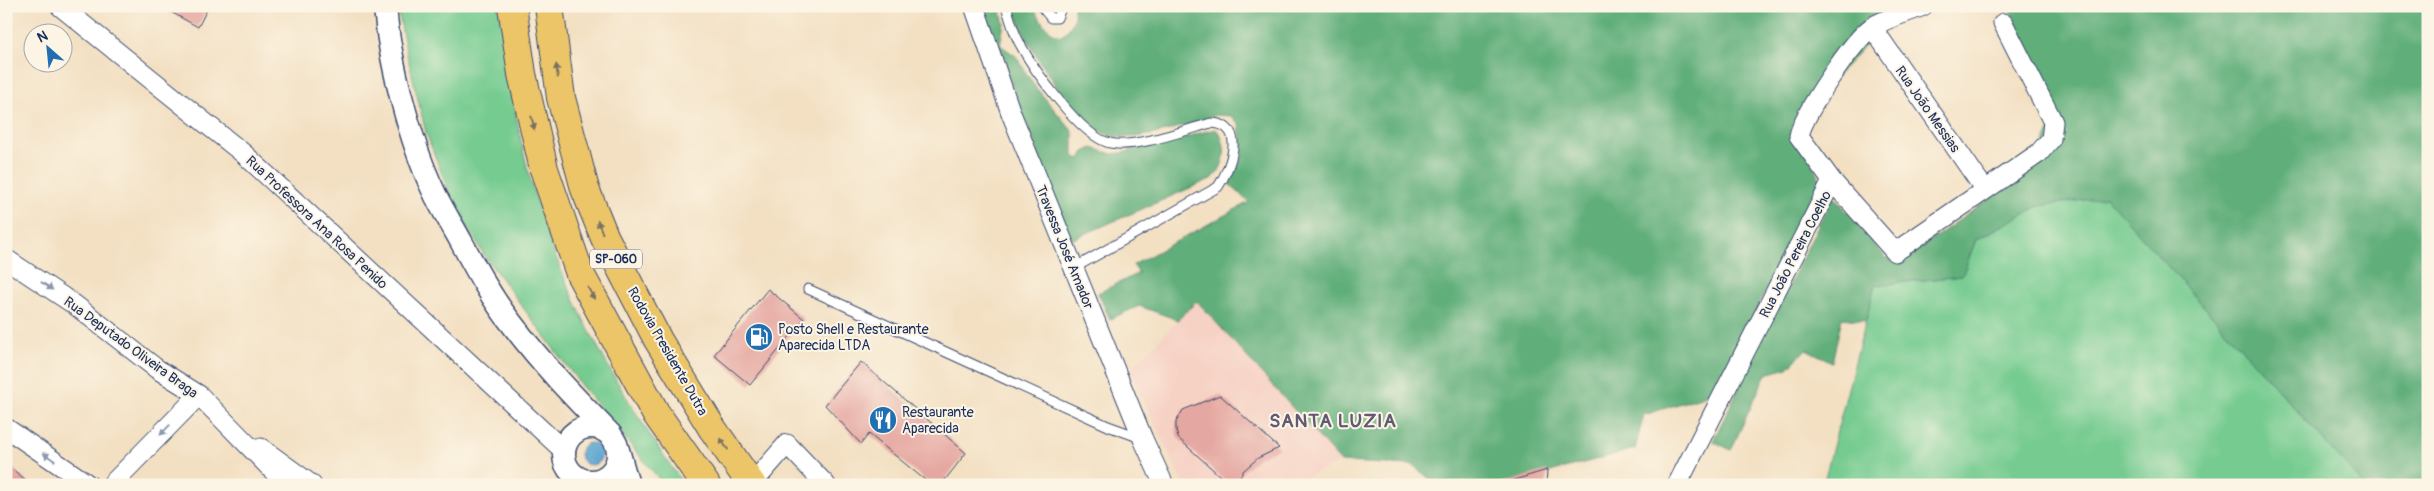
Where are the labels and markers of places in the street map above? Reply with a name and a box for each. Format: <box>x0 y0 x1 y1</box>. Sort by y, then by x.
place label: Posto Shell e Restaurante Aparecida LTDA <box>778 321 929 354</box>
fuel station icon: Posto Shell e Restaurante Aparecida LTDA <box>744 322 774 352</box>
place label: Restaurante Aparecida <box>902 404 974 437</box>
restaurant icon: Restaurante Aparecida <box>868 405 898 435</box>

